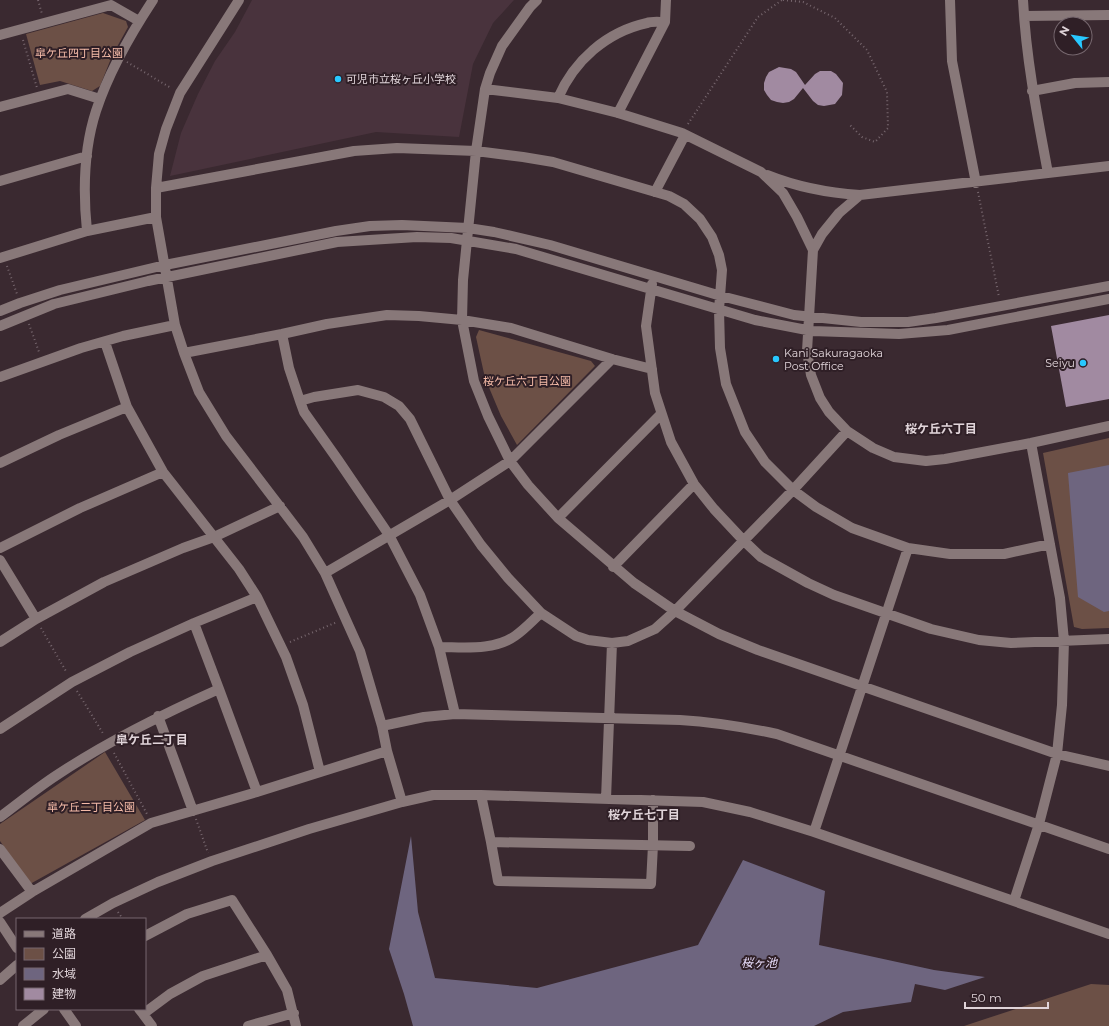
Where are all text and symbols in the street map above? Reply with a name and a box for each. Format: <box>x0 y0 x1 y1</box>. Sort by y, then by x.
north arrow <box>1053 16 1093 56</box>
text: N <box>1056 24 1073 38</box>
park label: 皐ケ丘四丁目公園 <box>35 46 123 60</box>
place label: 可児市立桜ヶ丘小学校 <box>346 72 456 86</box>
marker: 可児市立桜ヶ丘小学校 <box>333 74 343 84</box>
place label: Kani Sakuragaoka Post Office <box>784 346 883 373</box>
marker: Kani Sakuragaoka Post Office <box>771 354 781 364</box>
place label: Seiyu <box>1045 356 1075 370</box>
marker: Seiyu <box>1078 358 1088 368</box>
park label: 桜ケ丘六丁目公園 <box>483 374 571 388</box>
district label: 桜ケ丘六丁目 <box>905 421 977 436</box>
district label: 皐ケ丘二丁目 <box>116 732 188 747</box>
park label: 皐ケ丘二丁目公園 <box>47 800 135 814</box>
district label: 桜ケ丘七丁目 <box>608 807 680 822</box>
legend <box>16 918 146 1010</box>
text: 道路 <box>52 926 76 941</box>
text: 公園 <box>52 946 76 961</box>
water label: 桜ヶ池 <box>741 955 778 970</box>
text: 水域 <box>52 966 76 981</box>
scale bar <box>965 984 1048 1010</box>
text: 建物 <box>52 986 76 1001</box>
text: 50 m <box>971 990 1002 1005</box>

